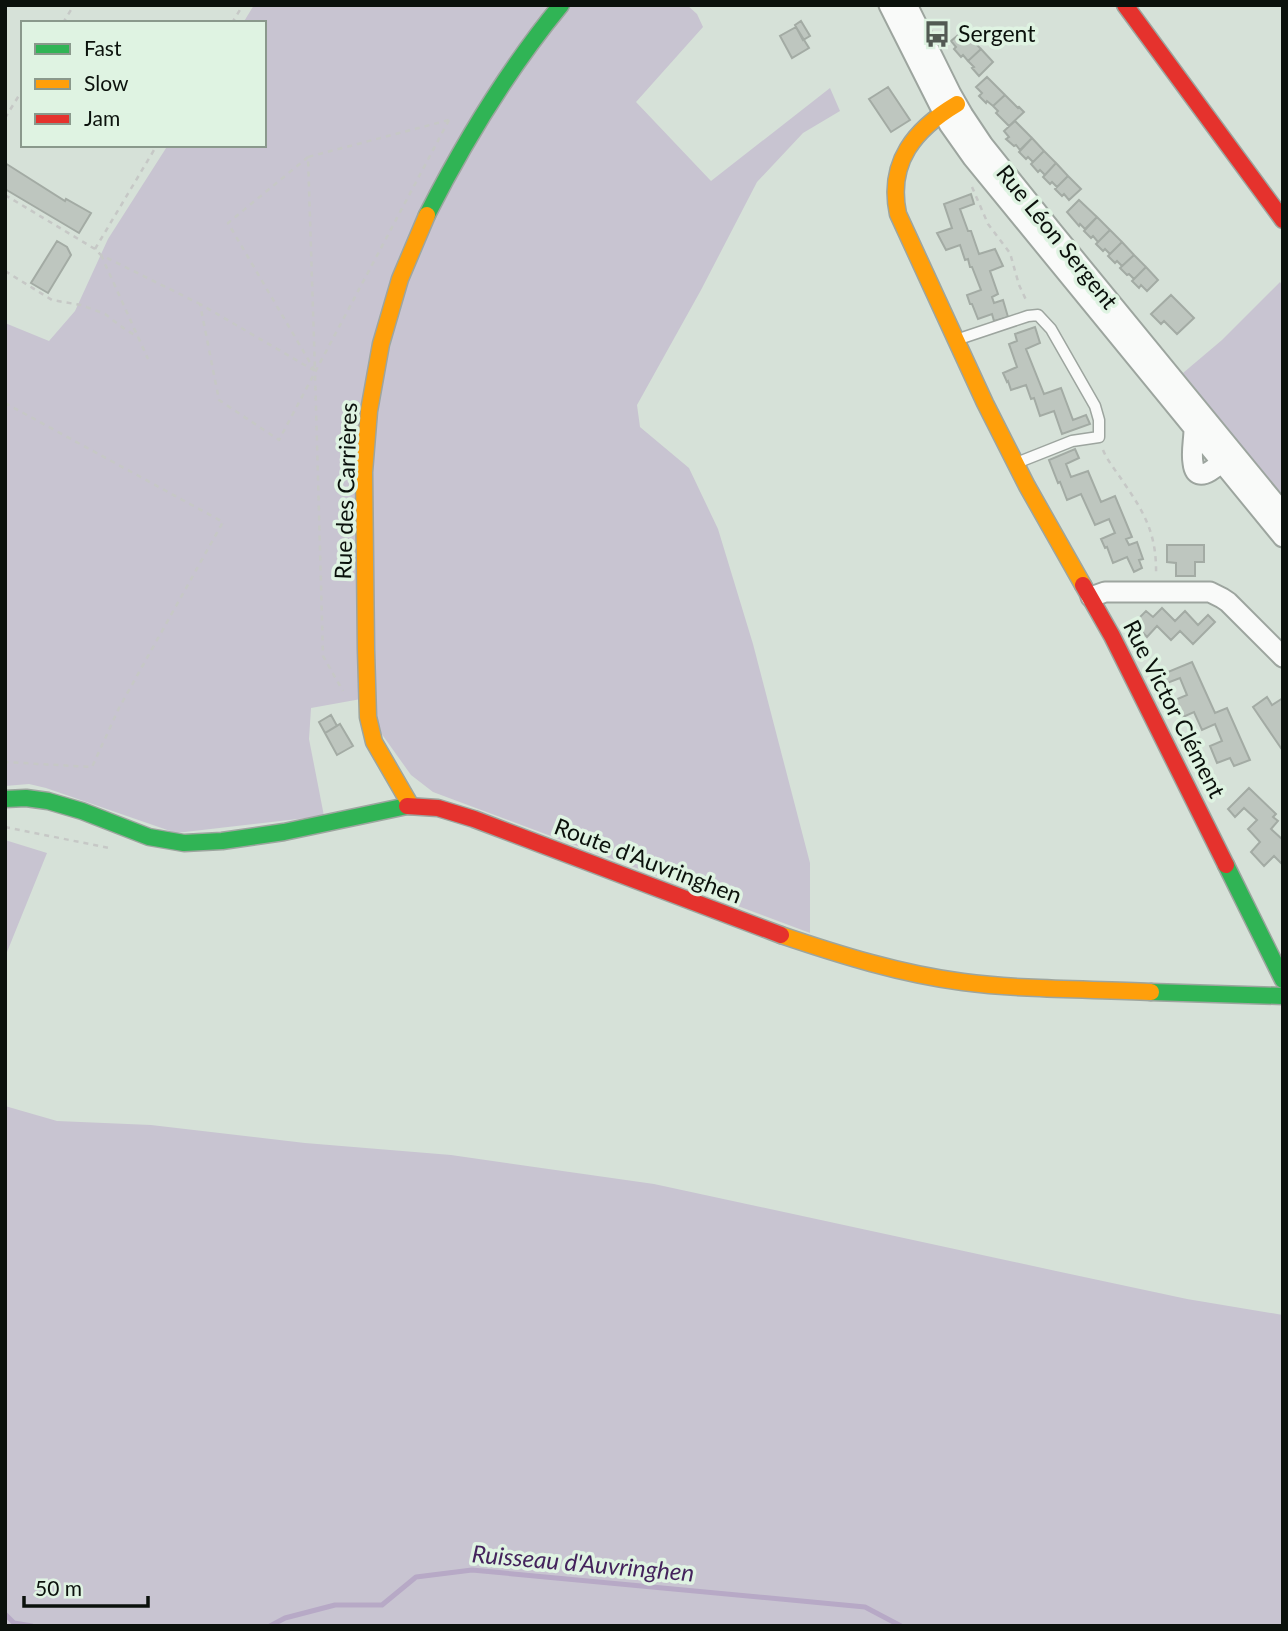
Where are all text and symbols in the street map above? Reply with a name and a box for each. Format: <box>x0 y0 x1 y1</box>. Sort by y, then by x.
bus stop icon: Sergent <box>922 19 952 49</box>
place label: Sergent <box>958 19 1036 47</box>
legend <box>21 21 266 147</box>
text: Fast <box>84 35 122 60</box>
text: Slow <box>84 70 129 95</box>
text: Jam <box>84 105 120 130</box>
street label: Rue Léon Sergent <box>991 159 1125 315</box>
street label: Rue des Carrières <box>328 402 362 580</box>
street label: Rue Victor Clément <box>1118 615 1232 803</box>
street label: Route d'Auvringhen <box>551 811 746 909</box>
water label: Ruisseau d'Auvringhen <box>471 1538 695 1587</box>
scale bar <box>24 1564 149 1608</box>
text: 50 m <box>35 1575 82 1600</box>

